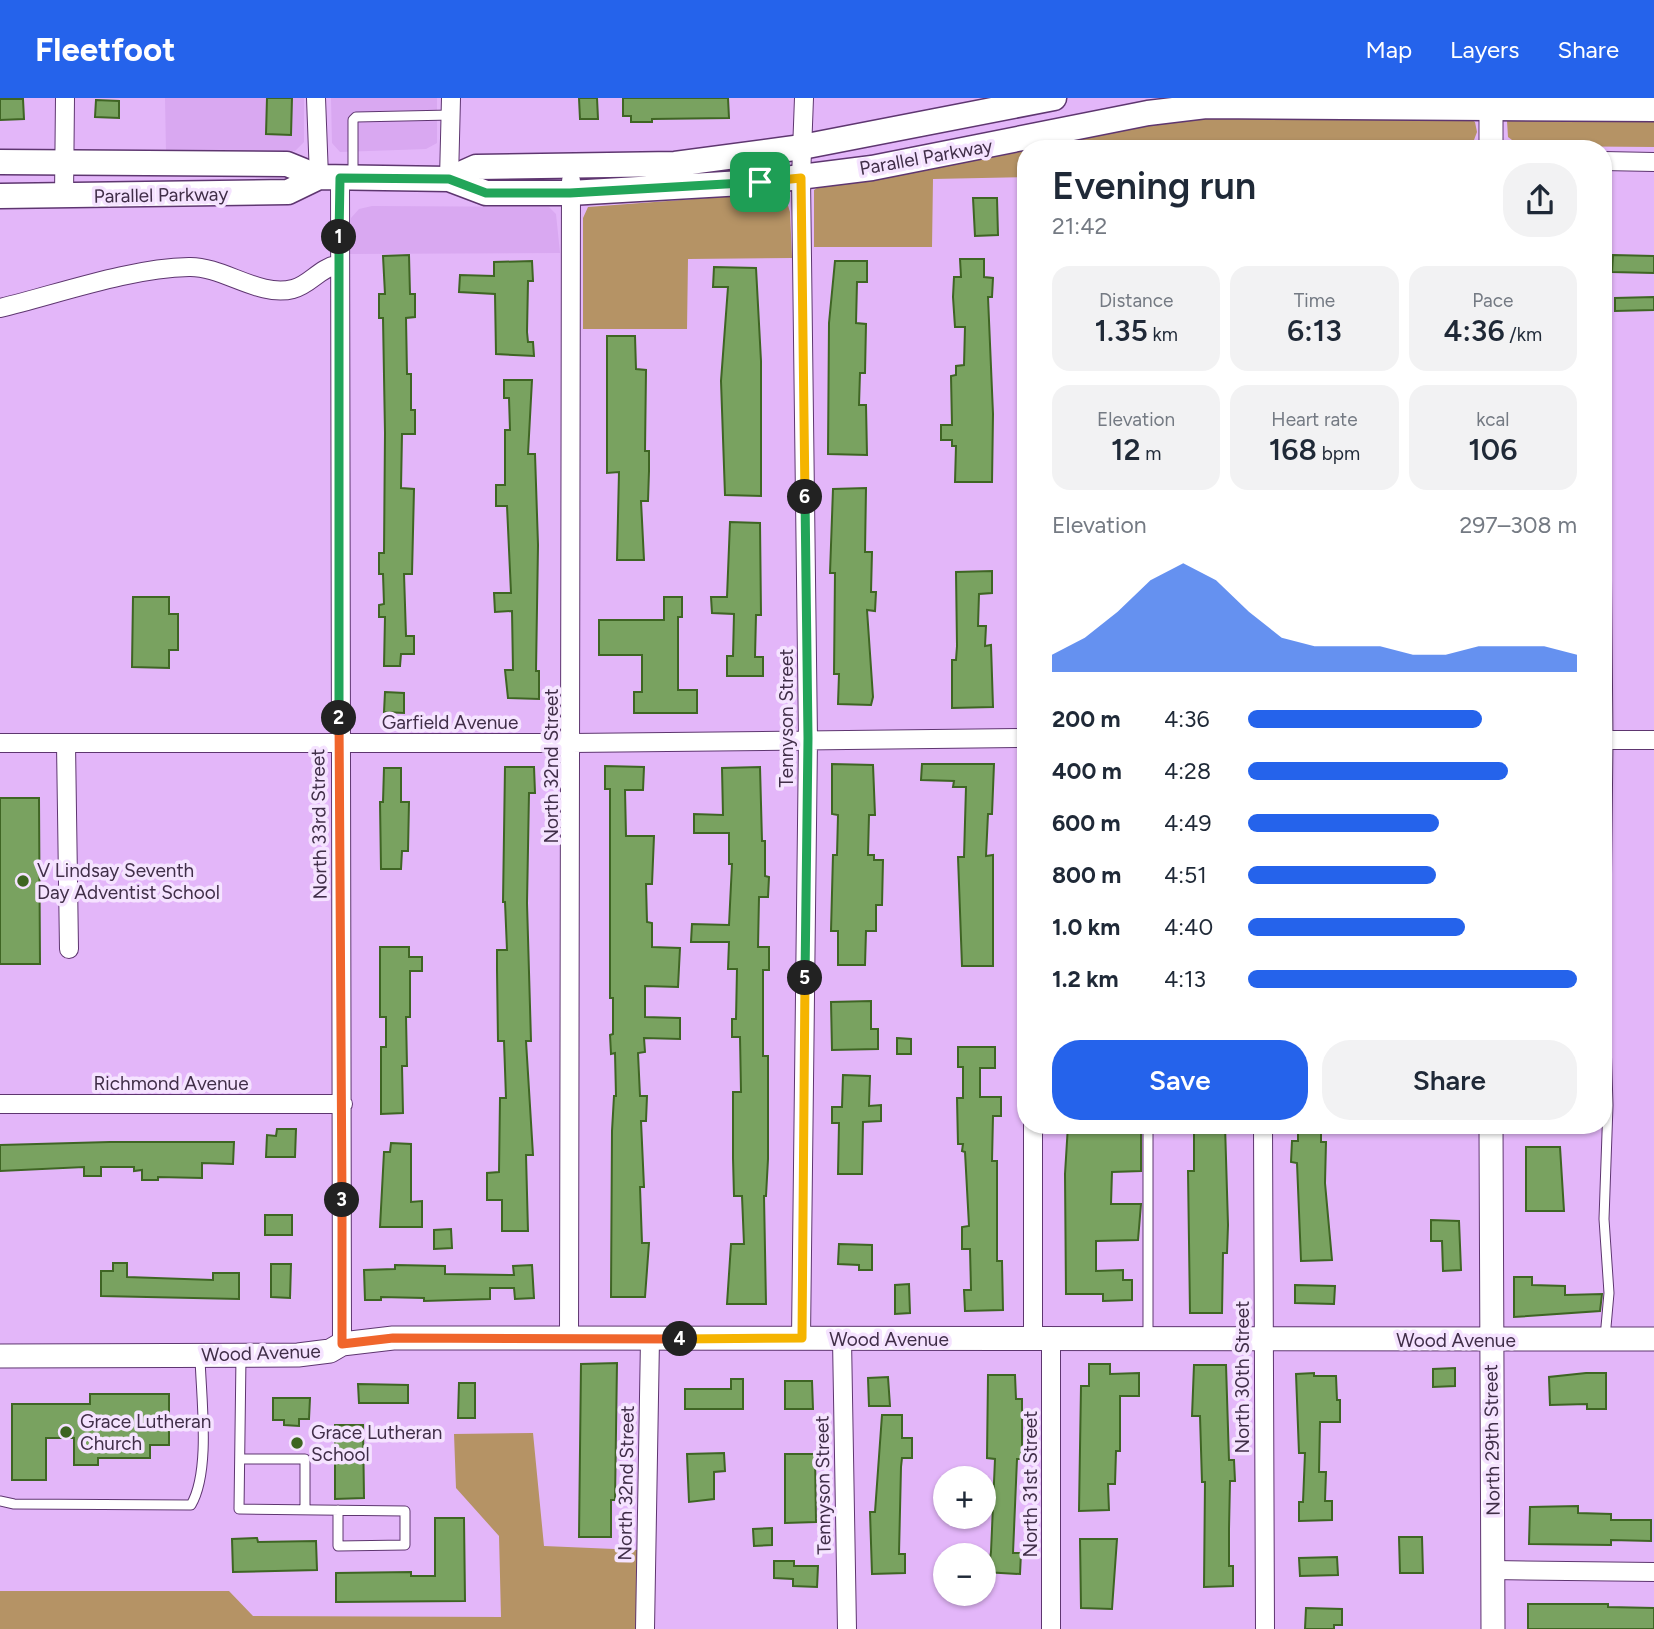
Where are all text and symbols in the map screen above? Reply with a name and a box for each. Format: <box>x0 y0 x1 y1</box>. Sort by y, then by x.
text: Fleetfoot <box>35 30 175 69</box>
text: Map <box>1365 35 1412 64</box>
text: Layers <box>1450 35 1519 64</box>
text: Share <box>1557 35 1619 64</box>
street label: Parallel Parkway <box>858 134 994 180</box>
pin <box>730 152 790 212</box>
icon: arrive <box>741 163 779 201</box>
text: Evening run <box>1052 163 1256 209</box>
button: share <box>1503 163 1577 237</box>
street label: Parallel Parkway <box>94 182 228 208</box>
text: 21:42 <box>1052 212 1107 240</box>
pin: 1 <box>322 220 356 254</box>
text: 1 <box>334 225 343 248</box>
text: Distance <box>1099 289 1173 312</box>
text: Time <box>1294 289 1335 312</box>
text: Pace <box>1472 289 1513 312</box>
text: 1.35 <box>1094 312 1148 349</box>
text: 6:13 <box>1287 312 1342 349</box>
text: 4:36 <box>1444 312 1505 349</box>
text: km <box>1148 323 1178 346</box>
text: /km <box>1505 323 1542 346</box>
text: Elevation <box>1097 408 1175 431</box>
text: Heart rate <box>1271 408 1358 431</box>
text: kcal <box>1476 408 1509 431</box>
text: 12 <box>1111 431 1141 468</box>
text: 168 <box>1269 431 1317 468</box>
text: 106 <box>1468 431 1517 468</box>
text: m <box>1141 442 1161 465</box>
text: bpm <box>1317 442 1360 465</box>
pin: 6 <box>788 480 822 514</box>
text: 6 <box>799 485 810 508</box>
text: Elevation <box>1052 511 1147 539</box>
text: 297–308 m <box>1459 511 1577 539</box>
street label: Tennyson Street <box>775 648 798 788</box>
street label: North 32nd Street <box>540 688 563 844</box>
pin: 2 <box>322 700 356 736</box>
text: 200 m <box>1052 705 1121 733</box>
text: 4:36 <box>1164 705 1210 733</box>
text: 2 <box>333 706 344 729</box>
street label: Garfield Avenue <box>382 711 518 734</box>
street label: North 33rd Street <box>306 748 332 900</box>
text: 400 m <box>1052 757 1122 785</box>
text: 4:28 <box>1164 757 1211 785</box>
text: 600 m <box>1052 809 1121 837</box>
text: 4:49 <box>1164 809 1211 837</box>
place label: V Lindsay Seventh Day Adventist School <box>37 859 220 904</box>
text: 800 m <box>1052 861 1121 889</box>
text: 4:51 <box>1164 861 1207 889</box>
marker: V Lindsay Seventh Day Adventist School <box>15 873 31 889</box>
text: 1.0 km <box>1052 913 1120 941</box>
text: 4:40 <box>1164 913 1213 941</box>
pin: 5 <box>788 960 822 996</box>
text: 1.2 km <box>1052 965 1119 993</box>
text: 4:13 <box>1164 965 1206 993</box>
text: 5 <box>799 966 810 989</box>
button: Save <box>1052 1040 1308 1120</box>
button: Share <box>1322 1040 1577 1120</box>
street label: Richmond Avenue <box>93 1072 249 1095</box>
pin: 3 <box>324 1182 360 1218</box>
text: 3 <box>336 1188 347 1211</box>
street label: North 30th Street <box>1231 1301 1254 1453</box>
pin: 4 <box>662 1322 698 1356</box>
text: 4 <box>673 1327 686 1350</box>
street label: Wood Avenue <box>829 1328 949 1351</box>
street label: Wood Avenue <box>1396 1329 1516 1352</box>
street label: Wood Avenue <box>201 1339 321 1367</box>
street label: North 29th Street <box>1479 1364 1505 1516</box>
street label: North 32nd Street <box>613 1405 639 1561</box>
place label: Grace Lutheran Church <box>80 1410 211 1455</box>
street label: North 31st Street <box>1019 1411 1042 1557</box>
street label: Tennyson Street <box>810 1415 836 1555</box>
place label: Grace Lutheran School <box>311 1421 442 1466</box>
marker: Grace Lutheran Church <box>58 1424 74 1440</box>
marker: Grace Lutheran School <box>289 1435 305 1451</box>
map controls <box>933 1466 996 1606</box>
button: + <box>933 1466 996 1529</box>
button: − <box>933 1543 996 1606</box>

